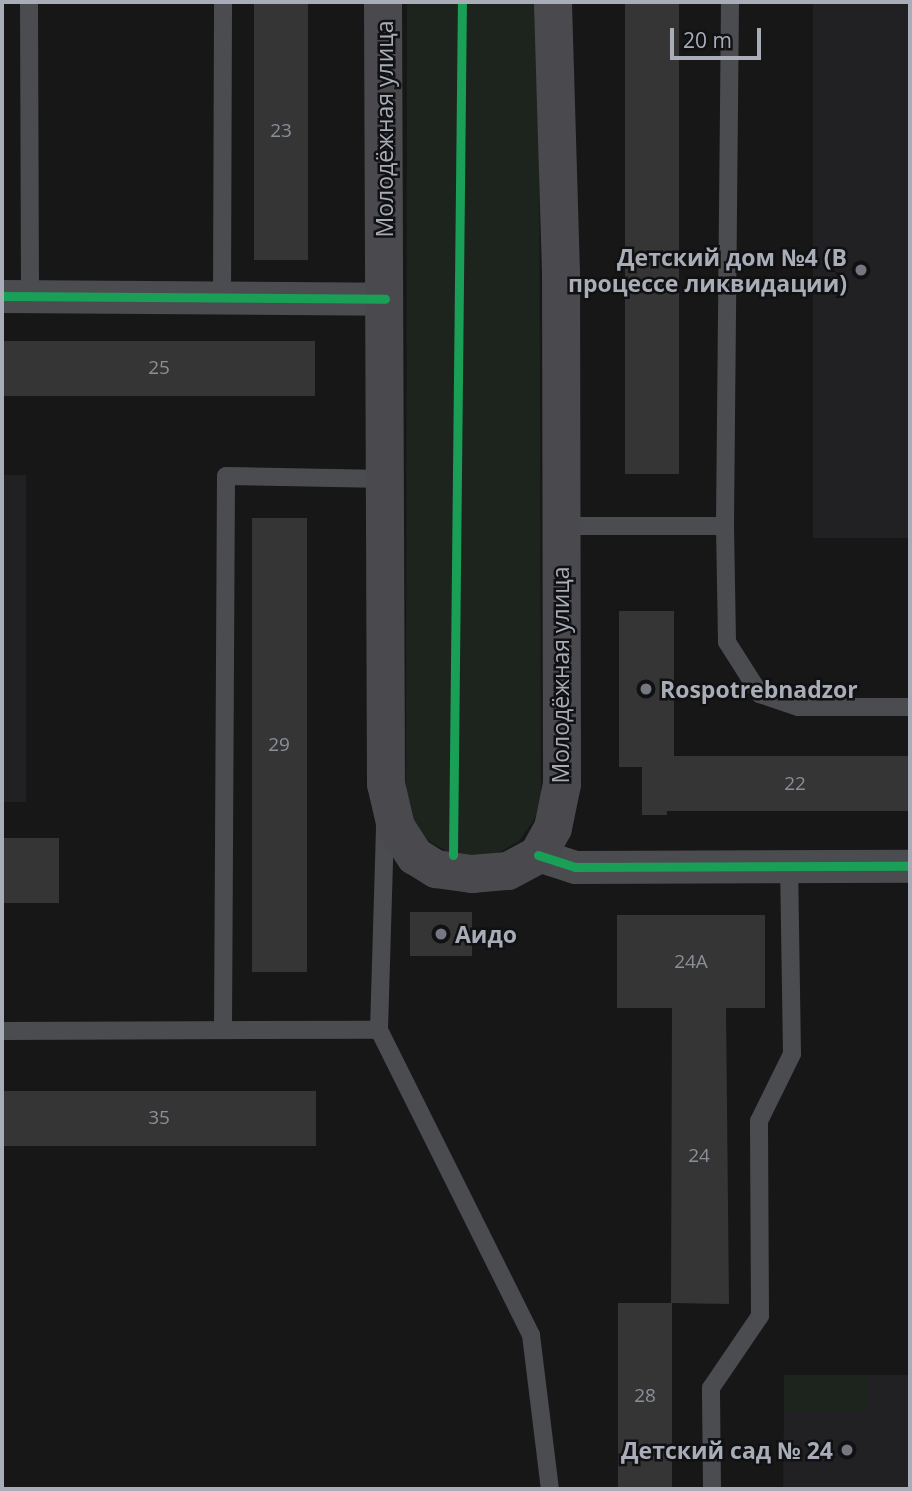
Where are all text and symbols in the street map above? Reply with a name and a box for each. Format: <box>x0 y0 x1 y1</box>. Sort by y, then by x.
scale bar <box>674 14 765 58</box>
street label: Молодёжная улица <box>370 20 398 238</box>
text: 20 m <box>683 26 732 54</box>
house number: 23 <box>270 120 292 142</box>
place label: Детский дом №4 (В процессе ликвидации) <box>568 243 847 297</box>
marker: Детский дом №4 (В процессе ликвидации) <box>853 262 869 278</box>
house number: 25 <box>148 357 170 379</box>
street label: Молодёжная улица <box>546 566 574 784</box>
place label: Rospotrebnadzor <box>660 675 858 703</box>
marker: Rospotrebnadzor <box>638 681 654 697</box>
house number: 29 <box>268 734 290 756</box>
house number: 22 <box>784 773 806 795</box>
place label: Аидо <box>455 920 517 948</box>
marker: Аидо <box>433 926 449 942</box>
house number: 24А <box>674 951 708 973</box>
house number: 35 <box>148 1107 170 1129</box>
house number: 24 <box>688 1145 710 1167</box>
house number: 28 <box>634 1385 656 1407</box>
place label: Детский сад № 24 <box>621 1436 833 1464</box>
marker: Детский сад № 24 <box>839 1442 855 1458</box>

